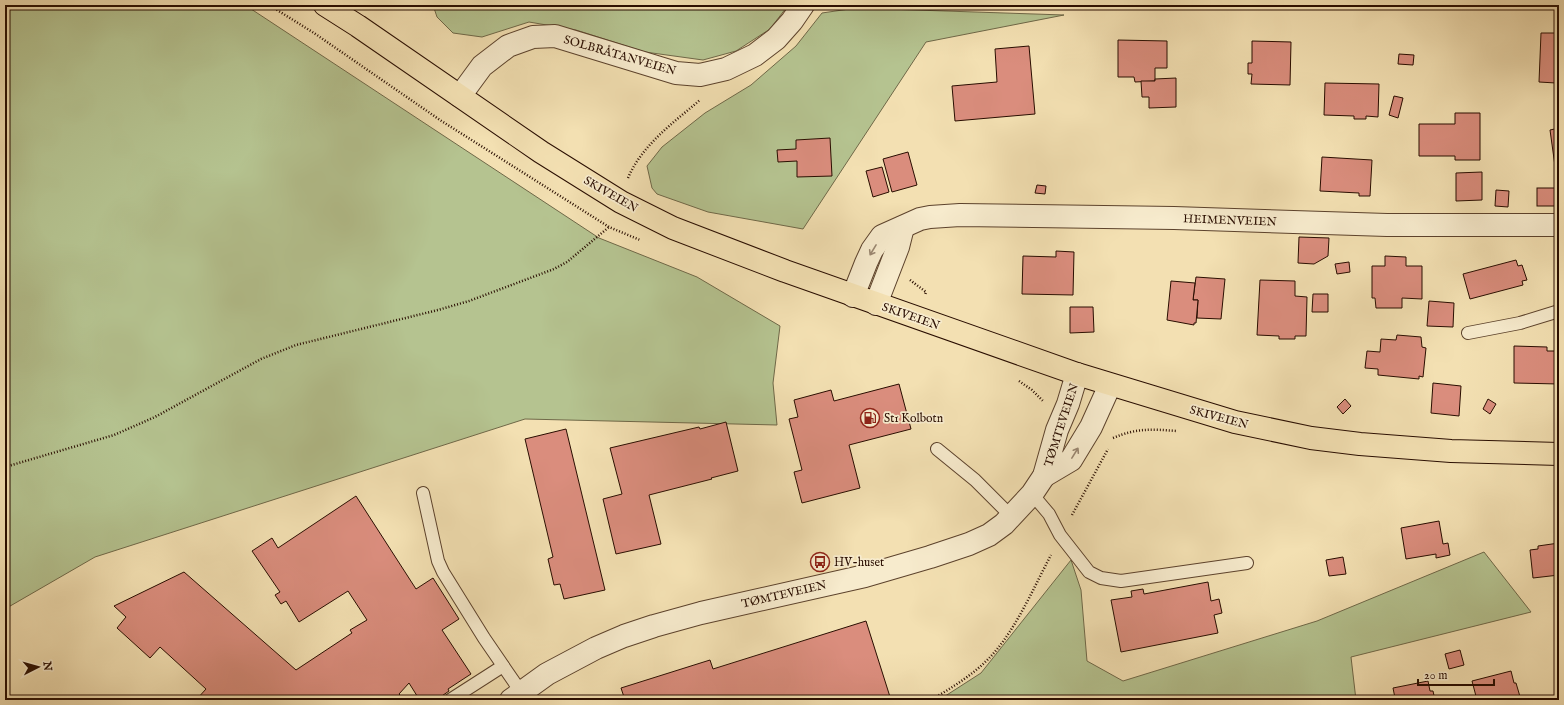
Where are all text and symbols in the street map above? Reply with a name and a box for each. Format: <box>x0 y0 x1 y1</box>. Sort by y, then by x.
street label: SOLBRÅTANVEIEN <box>562 31 679 79</box>
street label: SKIVEIEN <box>581 173 641 216</box>
street label: HEIMENVEIEN <box>1183 211 1278 230</box>
one-way arrow <box>868 244 876 256</box>
street label: SKIVEIEN <box>880 300 942 334</box>
street label: TØMTEVEIEN <box>1041 381 1082 469</box>
street label: SKIVEIEN <box>1188 402 1250 433</box>
fuel station icon: St1 Kolbotn <box>859 407 881 429</box>
place label: St1 Kolbotn <box>884 411 944 426</box>
one-way arrow <box>1071 448 1079 459</box>
bus stop icon: HV-huset <box>809 551 831 573</box>
place label: HV-huset <box>834 555 884 570</box>
street label: TØMTEVEIEN <box>740 577 829 612</box>
north arrow <box>18 647 58 687</box>
text: N <box>39 660 54 672</box>
scale bar <box>1418 661 1494 687</box>
text: 20 m <box>1424 668 1447 683</box>

